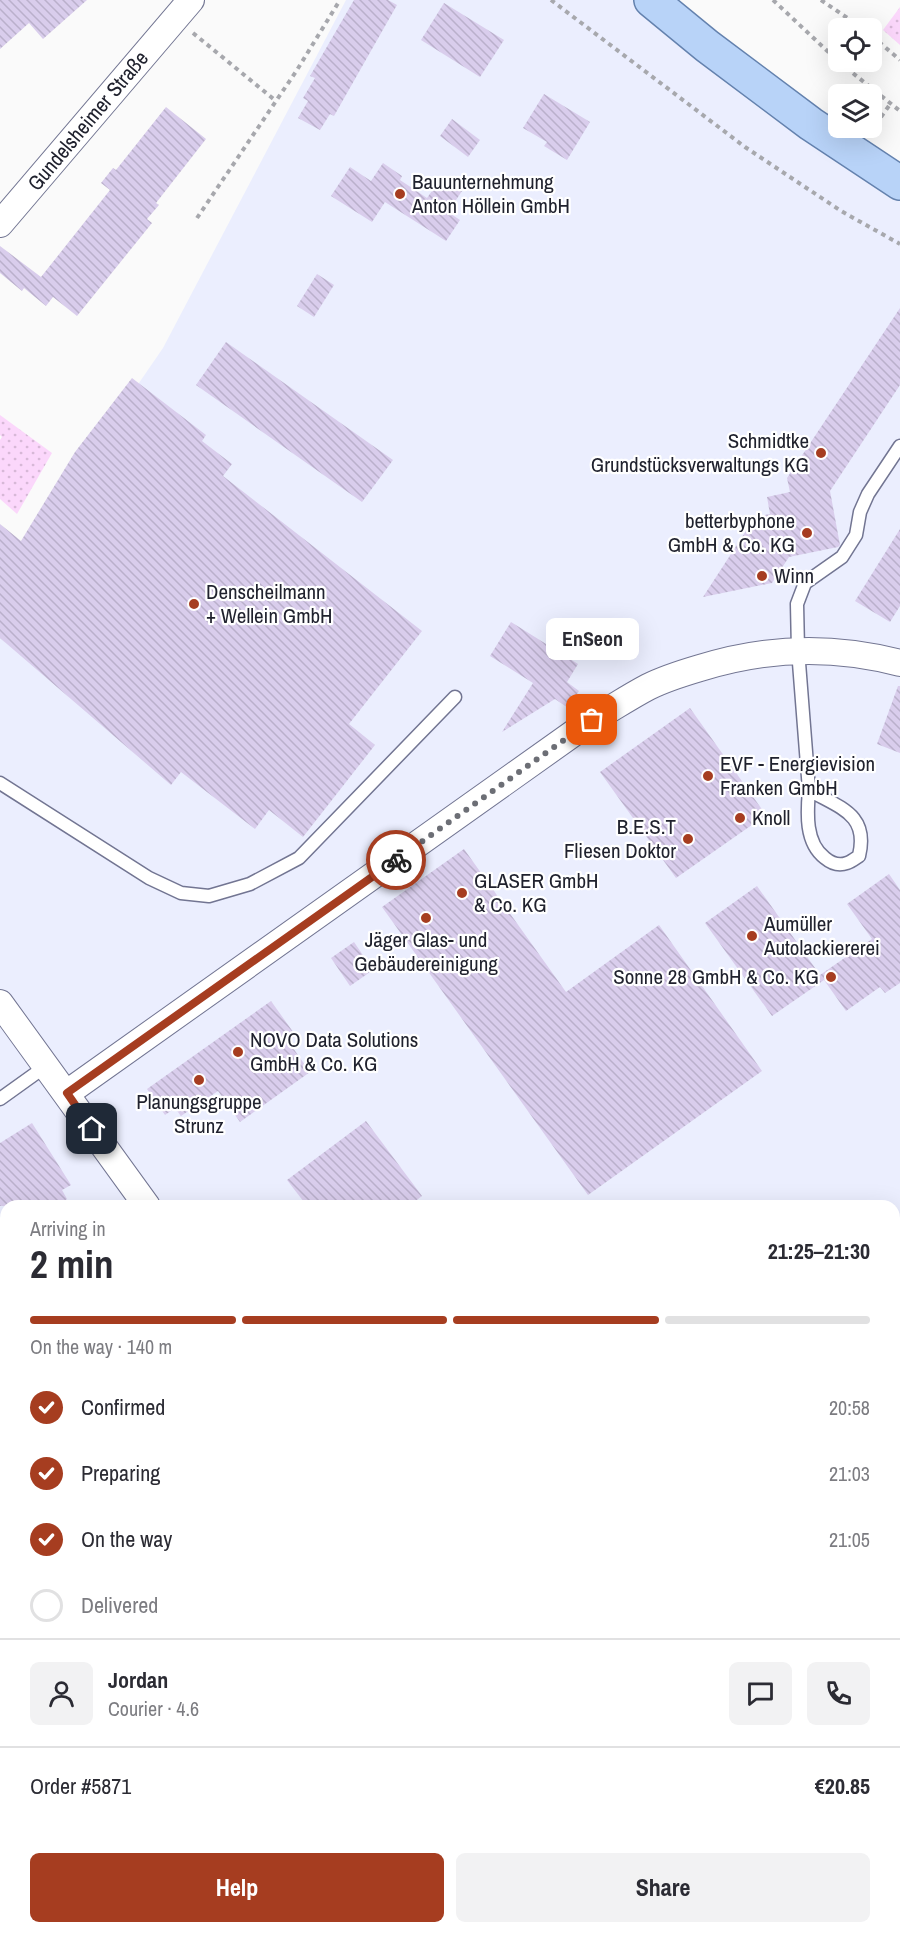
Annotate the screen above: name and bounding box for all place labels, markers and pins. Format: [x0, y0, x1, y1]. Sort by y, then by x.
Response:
place label: Bauunternehmung Anton Höllein GmbH [411, 167, 570, 220]
marker: Bauunternehmung Anton Höllein GmbH [393, 187, 407, 201]
place label: Schmidtke Grundstücksverwaltungs KG [591, 426, 809, 479]
marker: Schmidtke Grundstücksverwaltungs KG [814, 446, 828, 460]
place label: betterbyphone GmbH & Co. KG [668, 506, 795, 559]
marker: betterbyphone GmbH & Co. KG [800, 526, 814, 540]
place label: Winn [774, 561, 814, 590]
marker: Winn [755, 569, 769, 583]
place label: Denscheilmann + Wellein GmbH [206, 577, 333, 630]
marker: Denscheilmann + Wellein GmbH [187, 597, 201, 611]
callout: EnSeon [546, 618, 638, 660]
pin [566, 694, 617, 745]
place label: EVF - Energievision Franken GmbH [720, 749, 875, 802]
marker: EVF - Energievision Franken GmbH [701, 769, 715, 783]
place label: Knoll [752, 803, 790, 832]
marker: Knoll [733, 811, 747, 825]
place label: B.E.S.T Fliesen Doktor [564, 812, 676, 865]
marker: B.E.S.T Fliesen Doktor [681, 832, 695, 846]
place label: GLASER GmbH & Co. KG [474, 866, 598, 919]
marker: GLASER GmbH & Co. KG [455, 886, 469, 900]
place label: Aumüller Autolackiererei [763, 909, 880, 962]
marker: Jäger Glas- und Gebäudereinigung [419, 911, 433, 925]
place label: Jäger Glas- und Gebäudereinigung [354, 925, 498, 978]
marker: Aumüller Autolackiererei [745, 929, 759, 943]
place label: Sonne 28 GmbH & Co. KG [613, 962, 819, 991]
marker: Sonne 28 GmbH & Co. KG [824, 970, 838, 984]
place label: NOVO Data Solutions GmbH & Co. KG [250, 1025, 418, 1078]
marker: NOVO Data Solutions GmbH & Co. KG [231, 1045, 245, 1059]
marker: Planungsgruppe Strunz [192, 1073, 206, 1087]
place label: Planungsgruppe Strunz [136, 1087, 262, 1140]
pin [66, 1103, 117, 1154]

